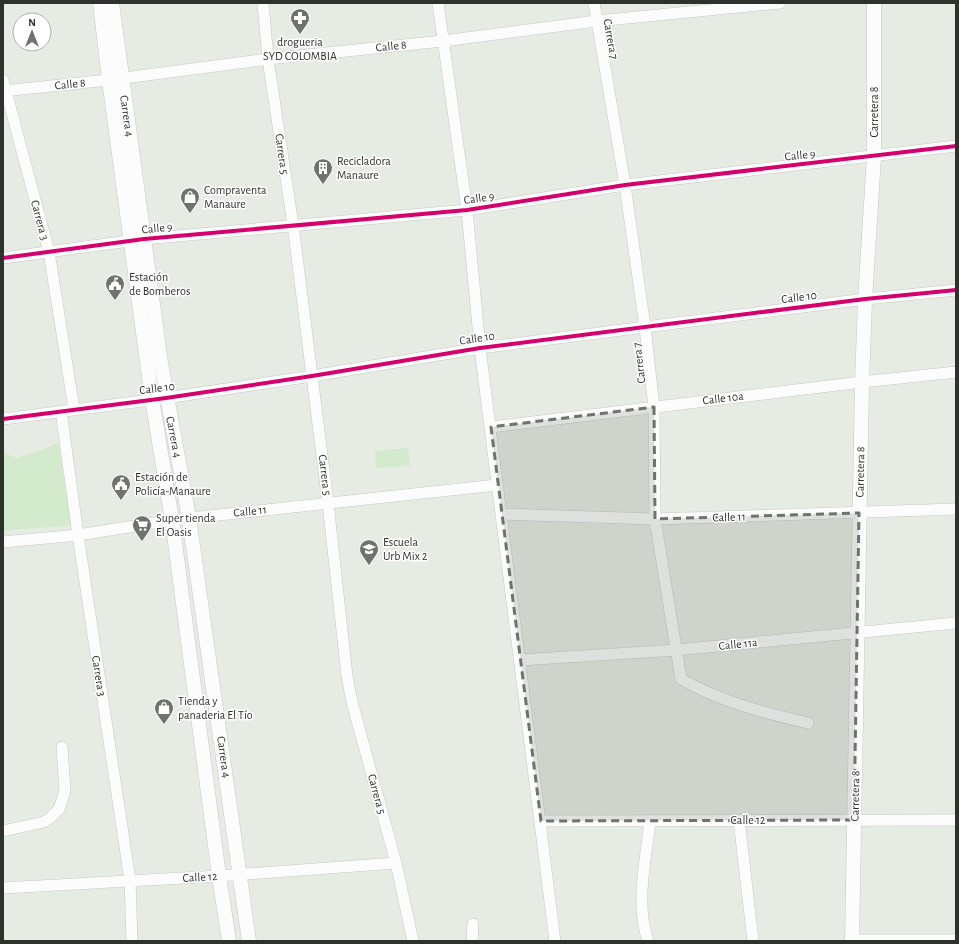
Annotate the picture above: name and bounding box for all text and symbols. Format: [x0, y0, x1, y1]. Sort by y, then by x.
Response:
pharmacy icon: drogueria SYD COLOMBIA [289, 7, 311, 35]
north arrow [12, 12, 52, 52]
text: N [28, 17, 36, 28]
street label: Carrera 7 [602, 18, 620, 60]
place label: drogueria SYD COLOMBIA [263, 36, 337, 62]
street label: Calle 8 [375, 38, 407, 54]
street label: Calle 8 [54, 76, 86, 92]
street label: Carretera 8 [868, 86, 880, 138]
street label: Carrera 4 [118, 94, 136, 138]
street label: Carrera 5 [273, 133, 291, 175]
street label: Calle 9 [784, 147, 816, 163]
place label: Recicladora Manaure [337, 155, 391, 181]
building icon: Recicladora Manaure [312, 157, 334, 185]
place label: Compraventa Manaure [204, 184, 267, 210]
shop icon: Compraventa Manaure [179, 186, 201, 214]
street label: Calle 9 [463, 190, 495, 206]
street label: Carrera 3 [29, 199, 51, 241]
street label: Calle 9 [141, 220, 173, 236]
place label: Estación de Bomberos [129, 271, 190, 297]
public building icon: Estación de Bomberos [104, 273, 126, 301]
street label: Calle 10 [781, 289, 817, 305]
street label: Calle 10 [458, 329, 496, 347]
street label: Carrera 7 [631, 342, 647, 384]
street label: Calle 10 [139, 380, 175, 396]
street label: Calle 10a [702, 389, 745, 406]
street label: Carrera 4 [164, 415, 184, 459]
street label: Carretera 8 [854, 446, 866, 498]
street label: Carrera 5 [317, 454, 333, 496]
place label: Estación de Policía-Manaure [135, 471, 211, 497]
public building icon: Estación de Policía-Manaure [110, 473, 132, 501]
street label: Calle 11 [233, 503, 267, 519]
street label: Calle 11 [712, 510, 746, 524]
place label: Super tienda El Oasis [156, 512, 216, 538]
supermarket icon: Super tienda El Oasis [131, 514, 153, 542]
place label: Escuela Urb Mix 2 [383, 536, 428, 562]
school or university icon: Escuela Urb Mix 2 [358, 538, 380, 566]
street label: Calle 11a [718, 636, 758, 652]
street label: Carrera 3 [90, 655, 108, 697]
place label: Tienda y panaderia El Tío [178, 695, 253, 721]
shop icon: Tienda y panaderia El Tío [153, 697, 175, 725]
street label: Carrera 4 [215, 735, 233, 779]
street label: Carretera 8 [849, 770, 861, 822]
street label: Carrera 5 [366, 773, 388, 815]
street label: Calle 12 [731, 814, 766, 826]
street label: Calle 12 [182, 870, 218, 884]

